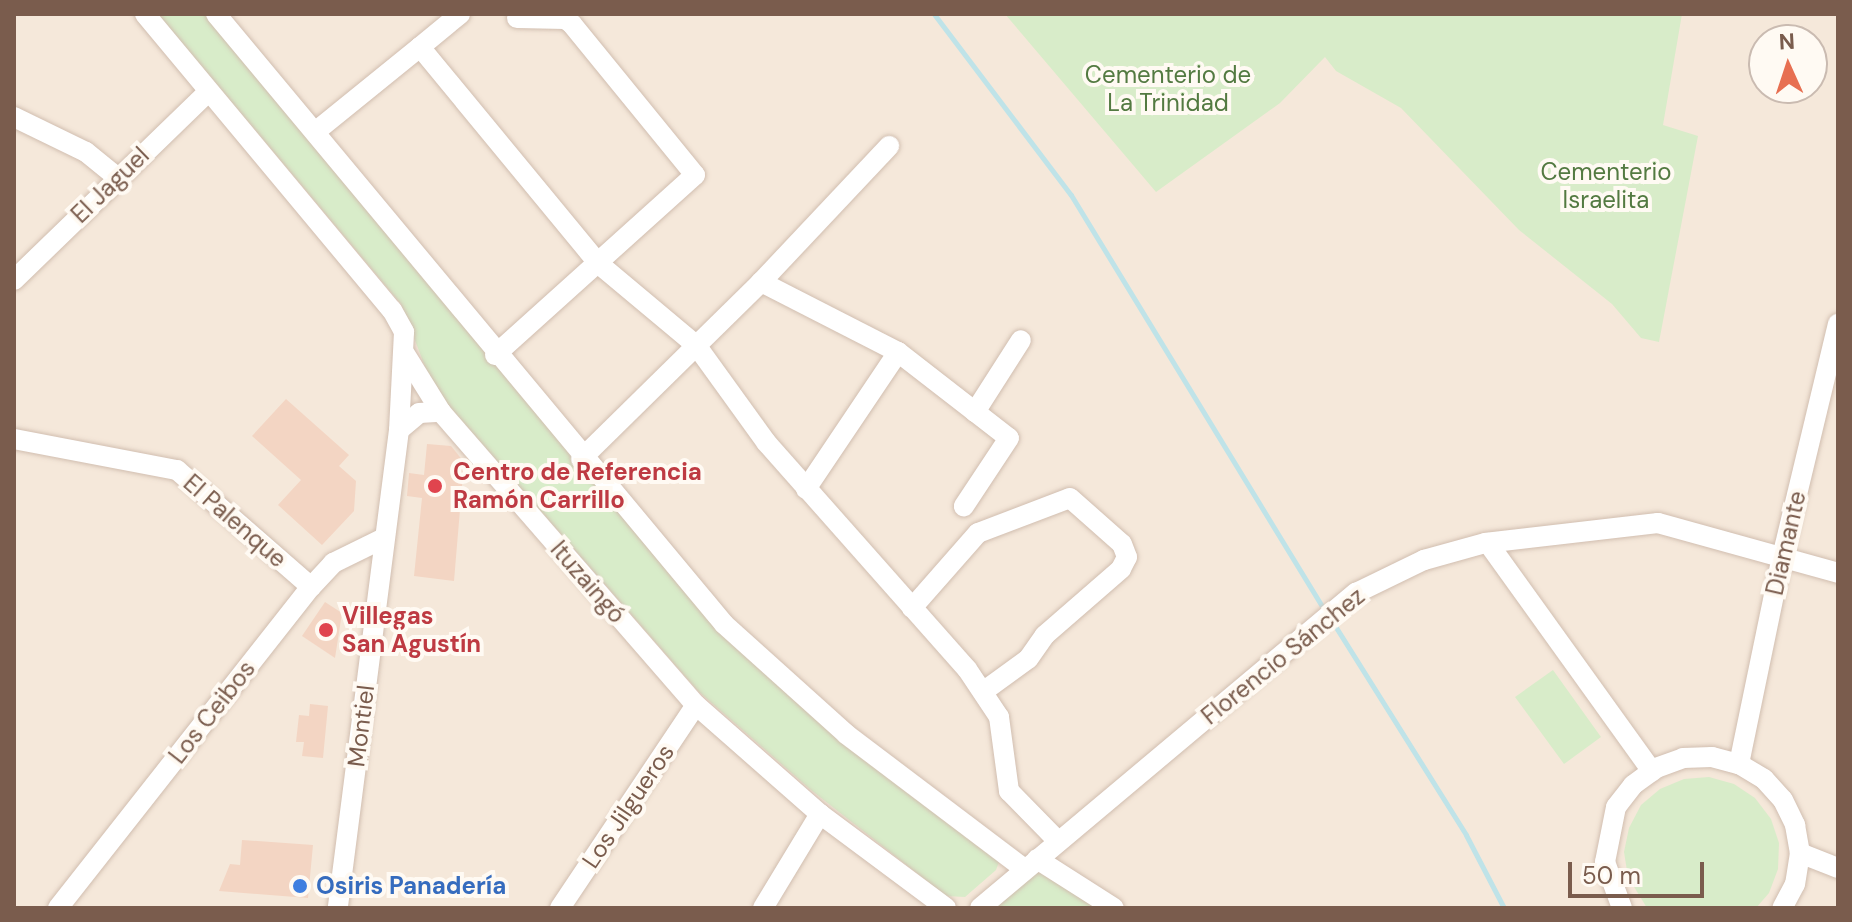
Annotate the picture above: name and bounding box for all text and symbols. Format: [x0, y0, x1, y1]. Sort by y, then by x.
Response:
north arrow [1748, 24, 1828, 104]
text: N [1778, 27, 1796, 56]
park label: Cementerio de La Trinidad [1085, 61, 1251, 117]
street label: El Jaguel [65, 141, 155, 229]
park label: Cementerio Israelita [1540, 158, 1672, 214]
place label: Centro de Referencia Ramón Carrillo [453, 458, 702, 514]
street label: El Palenque [178, 469, 292, 573]
marker: Centro de Referencia Ramón Carrillo [424, 475, 446, 497]
street label: Diamante [1760, 488, 1812, 598]
street label: Ituzaingó [544, 535, 632, 629]
street label: Florencio Sánchez [1196, 581, 1370, 731]
place label: Villegas San Agustín [342, 602, 481, 658]
marker: Villegas San Agustín [317, 621, 335, 639]
street label: Los Ceibos [163, 655, 261, 769]
street label: Montiel [342, 683, 380, 769]
street label: Los Jilgueros [576, 738, 680, 874]
scale bar [1572, 846, 1708, 896]
text: 50 m [1582, 860, 1641, 891]
place label: Osiris Panadería [316, 872, 506, 900]
marker: Osiris Panadería [291, 877, 309, 895]

